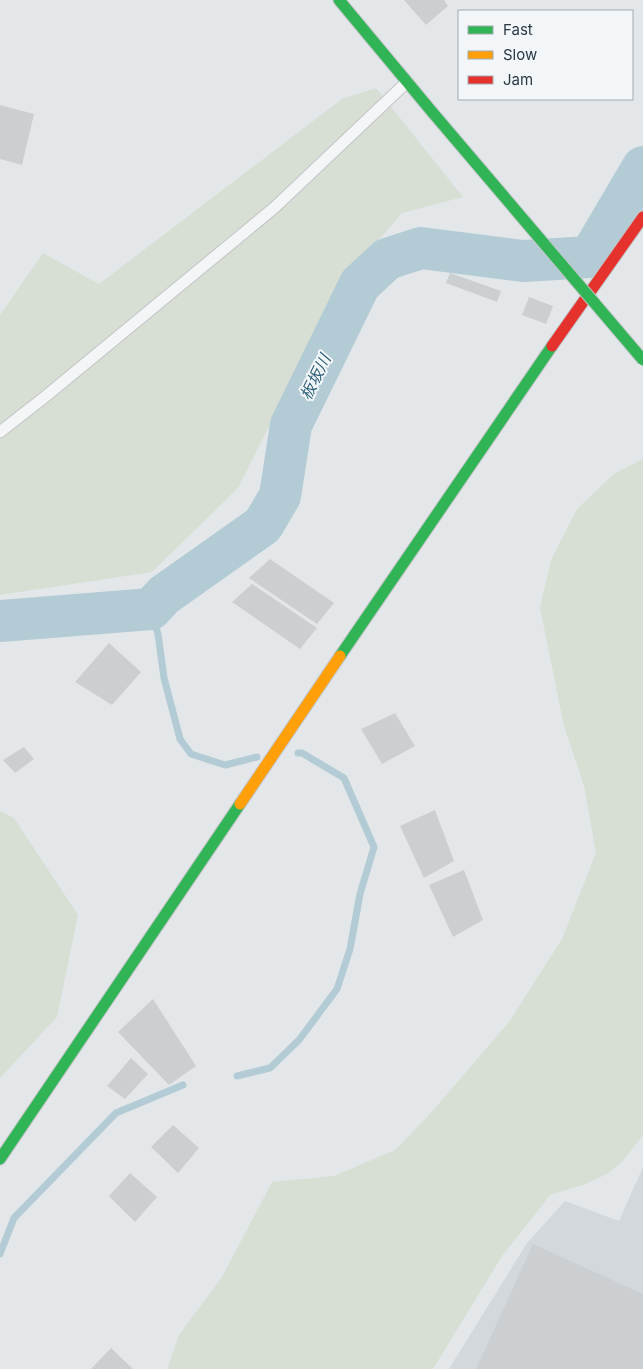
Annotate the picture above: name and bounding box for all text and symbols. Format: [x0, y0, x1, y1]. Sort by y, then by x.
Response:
legend [458, 10, 633, 100]
text: Fast [503, 20, 533, 39]
text: Slow [503, 45, 537, 64]
text: Jam [503, 70, 533, 89]
water label: 板坂川 [295, 349, 335, 403]

